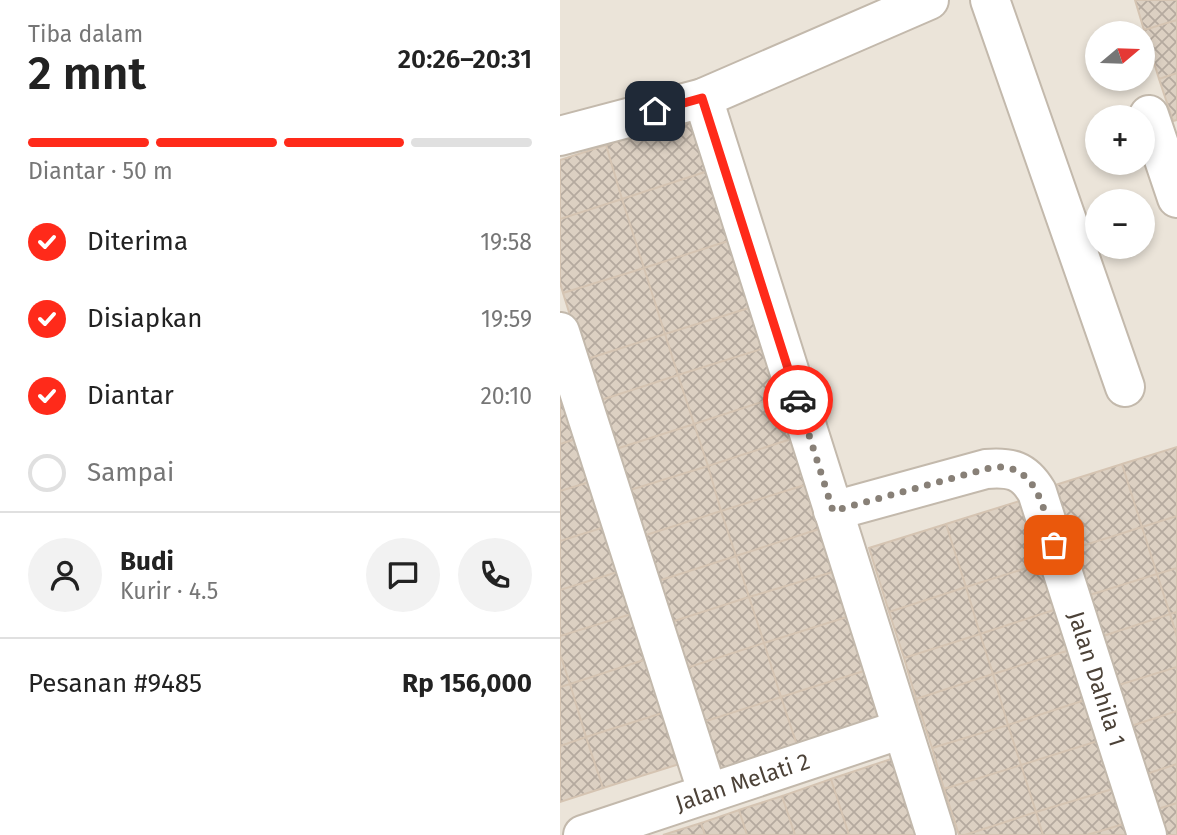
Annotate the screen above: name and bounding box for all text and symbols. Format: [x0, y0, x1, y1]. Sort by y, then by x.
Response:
text: Tiba dalam [28, 20, 143, 48]
north arrow [1085, 21, 1155, 91]
map controls [1085, 21, 1155, 259]
text: 20:26–20:31 [398, 44, 532, 75]
text: 2 mnt [28, 46, 146, 101]
pin [625, 81, 685, 141]
icon: home [636, 92, 674, 130]
button: + [1085, 105, 1155, 175]
text: Diantar · 50 m [28, 157, 173, 185]
button: − [1085, 189, 1155, 259]
icon: check [28, 223, 66, 261]
text: Diterima [87, 226, 188, 257]
text: 19:58 [480, 228, 532, 256]
icon: check [28, 300, 66, 338]
text: Disiapkan [87, 303, 202, 334]
text: 19:59 [481, 305, 532, 333]
courier [763, 365, 833, 435]
icon: check [28, 377, 66, 415]
text: Diantar [87, 380, 174, 411]
icon: car [779, 381, 817, 419]
text: 20:10 [480, 382, 532, 410]
text: Sampai [87, 457, 174, 488]
pin [1024, 515, 1084, 575]
icon: bag [1035, 526, 1073, 564]
button: person [28, 538, 102, 612]
button: chat [366, 538, 440, 612]
button: phone [458, 538, 532, 612]
text: Budi [120, 546, 174, 577]
text: Kurir · 4.5 [120, 577, 218, 605]
street label: Jalan Dahila 1 [1062, 608, 1132, 750]
text: Pesanan #9485 [28, 668, 202, 699]
text: Rp 156,000 [402, 668, 532, 699]
street label: Jalan Melati 2 [672, 747, 813, 817]

